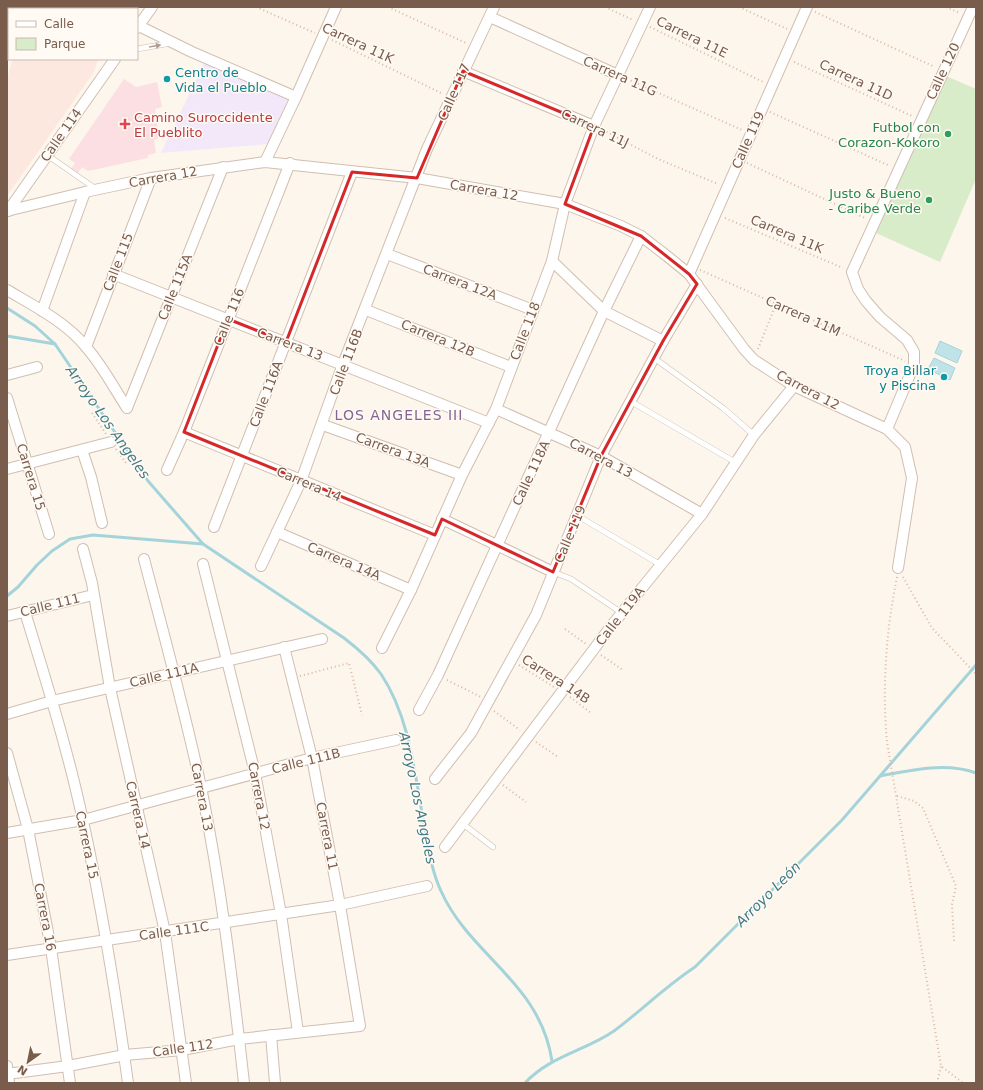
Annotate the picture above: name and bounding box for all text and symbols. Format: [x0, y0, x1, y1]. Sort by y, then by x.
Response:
legend [8, 8, 138, 60]
street label: Carrera 11E [654, 13, 730, 61]
text: Calle [44, 17, 74, 31]
street label: Carrera 11K [320, 20, 397, 66]
text: Parque [44, 37, 85, 51]
street label: Calle 120 [923, 40, 963, 102]
one-way arrow [149, 43, 161, 49]
street label: Carrera 11G [581, 53, 659, 99]
street label: Carrera 11D [817, 56, 895, 104]
street label: Calle 117 [435, 61, 473, 123]
place label: Centro de Vida el Pueblo [175, 65, 267, 95]
marker: Centro de Vida el Pueblo [162, 74, 172, 84]
street label: Calle 114 [37, 106, 85, 164]
street label: Carrera 11J [559, 106, 631, 150]
street label: Calle 119 [729, 109, 767, 171]
place label: Camino Suroccidente El Pueblito [134, 110, 273, 140]
marker: Camino Suroccidente El Pueblito [119, 118, 131, 130]
place label: Futbol con Corazon-Kokoro [838, 120, 940, 150]
marker: Futbol con Corazon-Kokoro [943, 129, 953, 139]
street label: Carrera 12 [128, 164, 198, 190]
street label: Carrera 12 [449, 177, 519, 203]
place label: Justo & Bueno - Caribe Verde [828, 186, 921, 216]
marker: Justo & Bueno - Caribe Verde [924, 195, 934, 205]
street label: Carrera 11K [748, 212, 826, 256]
street label: Calle 115 [100, 231, 136, 293]
street label: Calle 115A [155, 252, 195, 322]
street label: Carrera 12A [421, 261, 499, 303]
street label: Calle 116 [211, 286, 247, 348]
street label: Carrera 11M [763, 293, 843, 339]
street label: Calle 118 [507, 300, 543, 362]
street label: Carrera 12B [399, 316, 477, 360]
street label: Carrera 13 [255, 325, 325, 363]
street label: Calle 116B [326, 327, 366, 397]
street label: Calle 116A [246, 358, 286, 429]
water label: Arroyo Los Angeles [62, 361, 153, 482]
place label: Troya Billar y Piscina [863, 363, 937, 393]
street label: Carrera 12 [774, 367, 842, 413]
marker: Troya Billar y Piscina [939, 372, 949, 382]
district label: LOS ANGELES III [335, 407, 463, 423]
street label: Carrera 13A [354, 430, 432, 470]
street label: Carrera 13 [567, 435, 635, 481]
street label: Calle 118A [509, 438, 553, 508]
street label: Carrera 15 [14, 442, 48, 512]
street label: Carrera 14 [274, 464, 344, 504]
street label: Calle 119 [551, 503, 589, 565]
street label: Carrera 14A [305, 539, 383, 583]
street label: Calle 119A [593, 584, 648, 648]
street label: Calle 111 [18, 590, 82, 620]
street label: Carrera 14B [519, 651, 593, 707]
street label: Calle 111A [128, 660, 200, 690]
water label: Arroyo Los Angeles [396, 729, 440, 866]
street label: Calle 111B [270, 745, 342, 777]
street label: Carrera 12 [245, 761, 273, 831]
street label: Carrera 13 [188, 762, 216, 832]
street label: Carrera 14 [123, 780, 153, 850]
street label: Carrera 11 [313, 801, 341, 871]
street label: Carrera 15 [72, 810, 102, 880]
water label: Arroyo León [732, 858, 804, 930]
street label: Carrera 16 [31, 882, 59, 952]
street label: Calle 111C [138, 919, 210, 943]
street label: Calle 112 [152, 1036, 214, 1060]
north arrow [8, 1042, 48, 1082]
text: N [15, 1062, 30, 1078]

